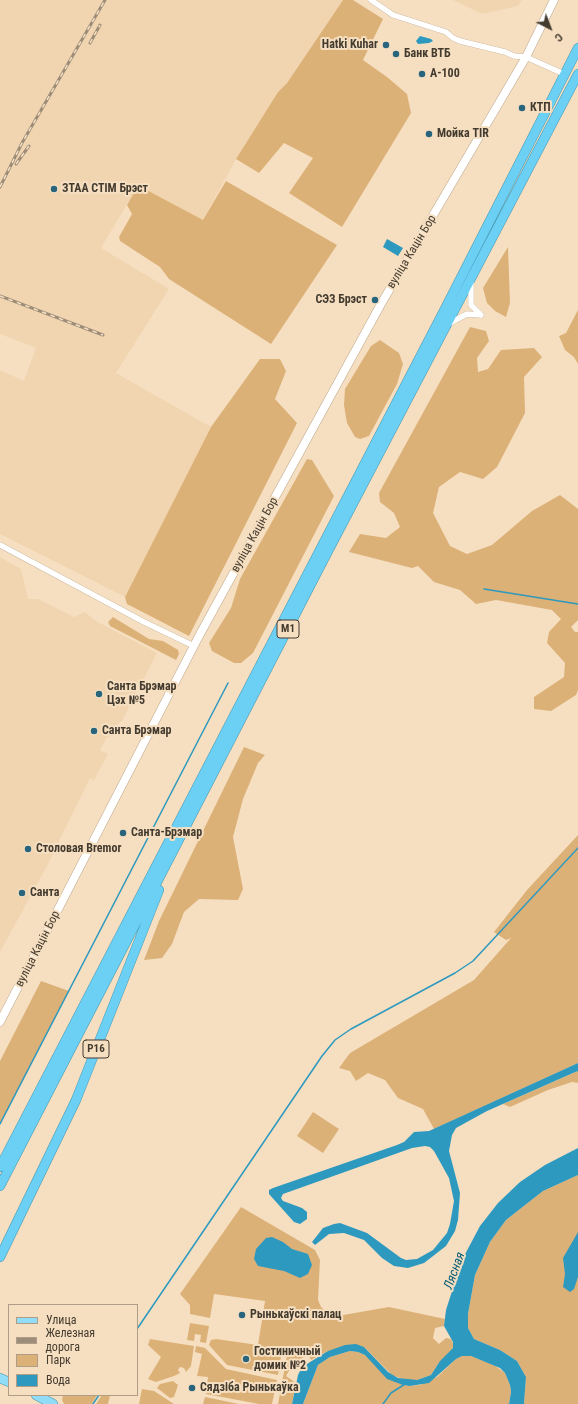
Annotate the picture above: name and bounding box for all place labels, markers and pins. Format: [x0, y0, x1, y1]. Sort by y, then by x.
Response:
place label: Hatki Kuhar [322, 38, 378, 52]
marker: Hatki Kuhar [381, 40, 391, 50]
place label: Банк ВТБ [404, 47, 451, 61]
marker: Банк ВТБ [391, 49, 401, 59]
place label: А-100 [430, 67, 460, 81]
marker: А-100 [417, 69, 427, 79]
place label: КТП [530, 101, 551, 115]
marker: КТП [517, 103, 527, 113]
place label: Мойка TIR [437, 127, 489, 141]
marker: Мойка TIR [424, 129, 434, 139]
place label: ЗТАА СТіМ Брэст [62, 182, 148, 196]
marker: ЗТАА СТіМ Брэст [49, 184, 59, 194]
place label: СЭЗ Брэст [315, 293, 367, 307]
marker: СЭЗ Брэст [370, 295, 380, 305]
place label: Санта Брэмар Цэх №5 [107, 680, 177, 708]
marker: Санта Брэмар Цэх №5 [94, 689, 104, 699]
place label: Санта Брэмар [102, 724, 172, 738]
marker: Санта Брэмар [89, 726, 99, 736]
place label: Санта-Брэмар [131, 826, 202, 840]
marker: Санта-Брэмар [118, 828, 128, 838]
place label: Столовая Bremor [36, 842, 121, 856]
marker: Столовая Bremor [23, 844, 33, 854]
place label: Санта [30, 886, 59, 900]
marker: Санта [17, 888, 27, 898]
place label: Рынькаўскi палац [250, 1308, 342, 1322]
marker: Рынькаўскi палац [237, 1310, 247, 1320]
place label: Гостиничный домик №2 [254, 1345, 321, 1373]
marker: Гостиничный домик №2 [241, 1354, 251, 1364]
place label: Сядзіба Рынькаўка [200, 1381, 299, 1395]
marker: Сядзіба Рынькаўка [187, 1383, 197, 1393]

